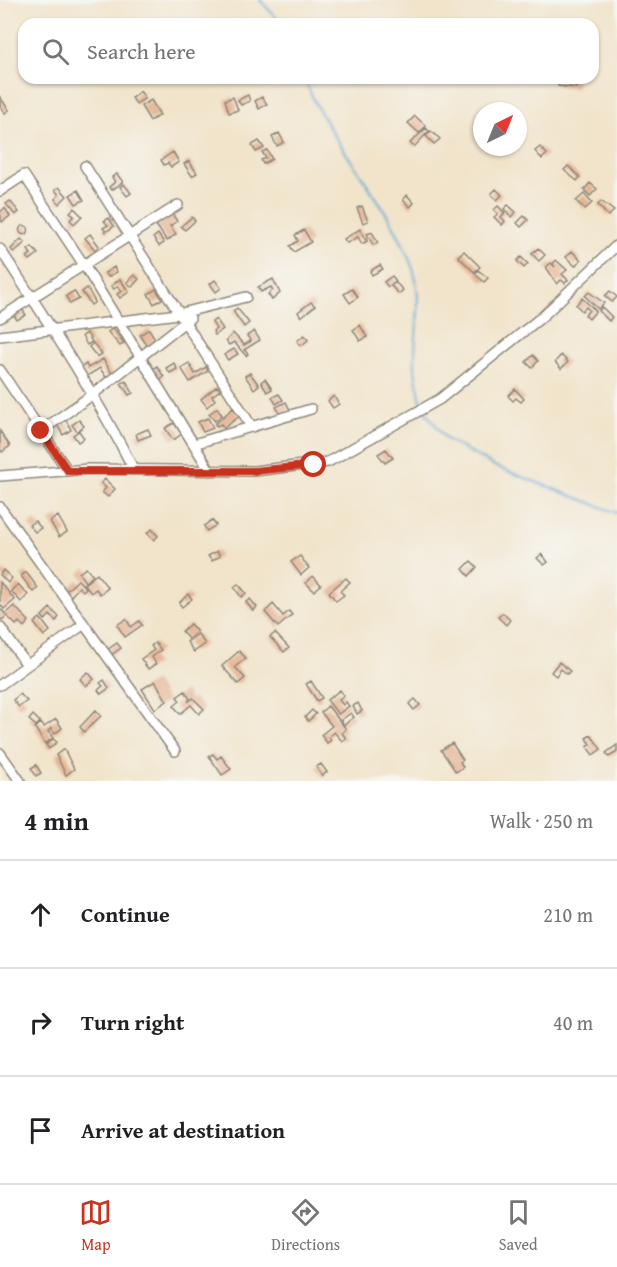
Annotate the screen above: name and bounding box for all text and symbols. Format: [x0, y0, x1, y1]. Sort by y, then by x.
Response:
search box [18, 18, 599, 84]
icon: search [39, 35, 72, 68]
text: Search here [87, 35, 196, 67]
north arrow [473, 102, 527, 156]
route end [27, 417, 53, 443]
route start [300, 451, 326, 477]
text: 4 min [24, 801, 89, 840]
text: Walk · 250 m [490, 806, 593, 835]
icon: ahead [24, 898, 57, 931]
text: Continue [81, 898, 170, 930]
text: 210 m [543, 900, 593, 929]
icon: right [24, 1006, 57, 1039]
text: Turn right [81, 1006, 184, 1038]
text: 40 m [553, 1008, 593, 1037]
icon: arrive [24, 1114, 57, 1147]
text: Arrive at destination [81, 1114, 285, 1146]
tab: Map [79, 1196, 112, 1256]
tab: Directions [271, 1196, 340, 1256]
tab: Saved [499, 1196, 538, 1256]

